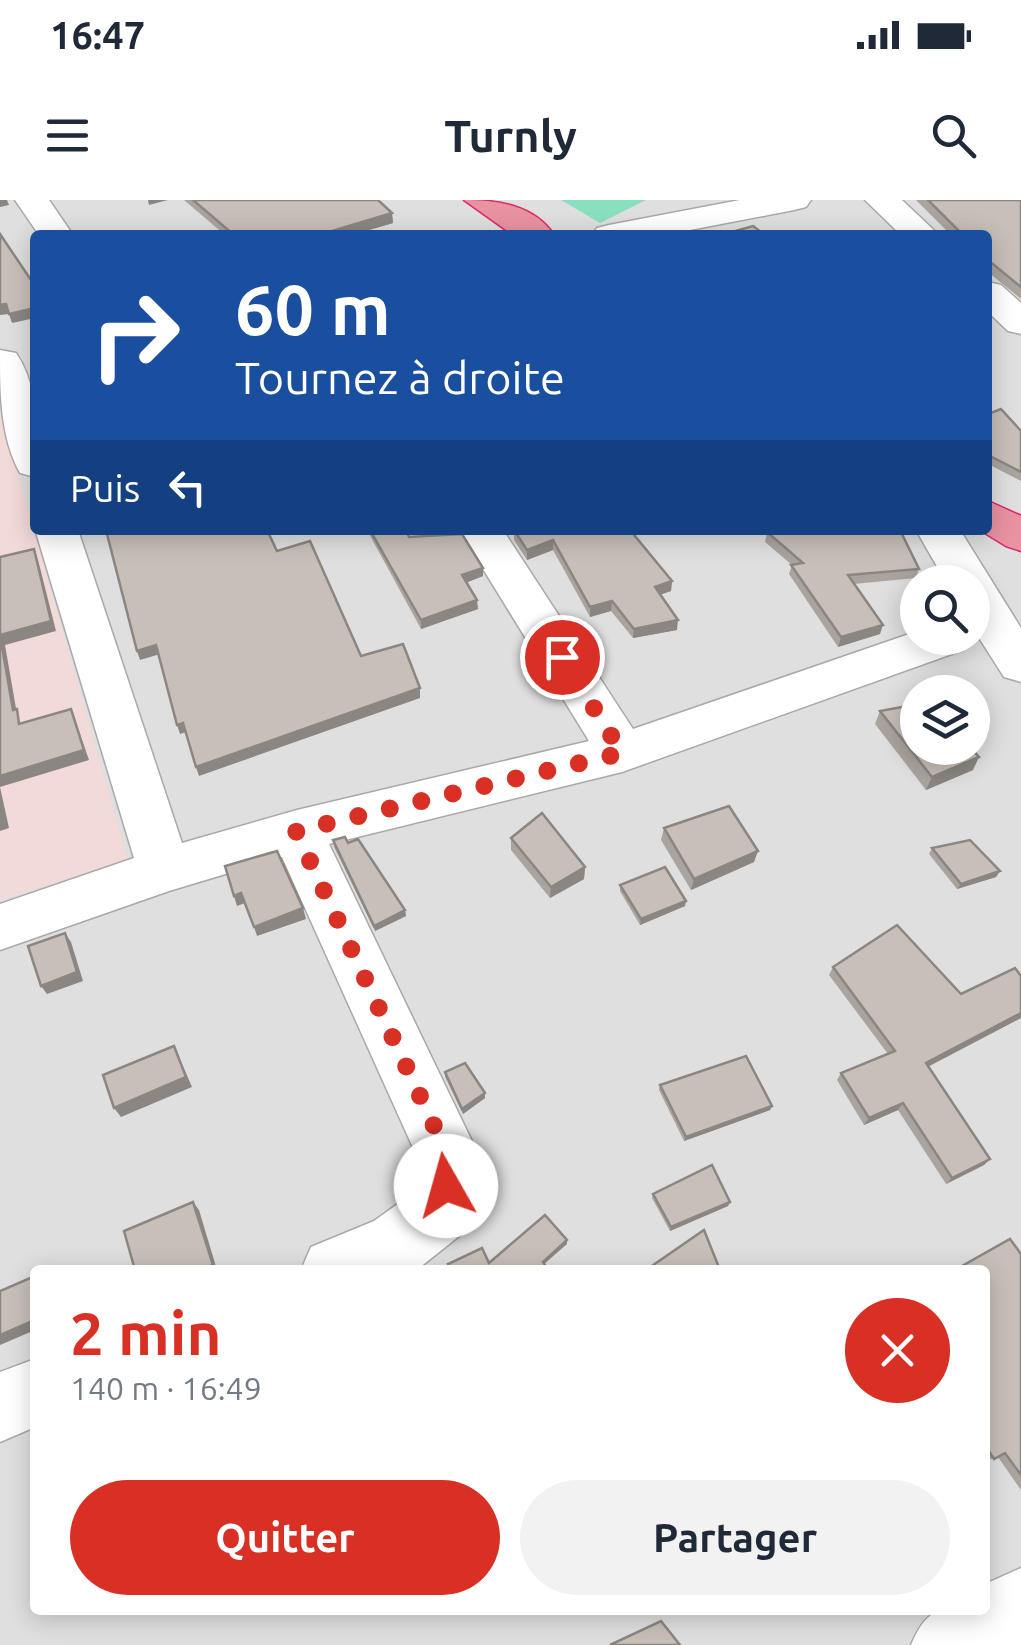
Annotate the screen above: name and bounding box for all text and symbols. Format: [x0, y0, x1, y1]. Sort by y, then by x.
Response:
text: 16:47 [50, 14, 145, 56]
icon: menu [40, 108, 95, 163]
icon: search [926, 108, 981, 163]
text: Turnly [444, 110, 577, 161]
icon: right [70, 270, 200, 400]
text: 60 m [235, 270, 391, 348]
text: Tournez à droite [235, 352, 565, 403]
icon: left [160, 460, 215, 515]
text: Puis [70, 467, 140, 509]
map controls [900, 565, 990, 765]
button: search [900, 565, 990, 655]
pin [520, 615, 605, 700]
icon: arrive [535, 630, 590, 685]
button: layers [900, 675, 990, 765]
position arrow [394, 1134, 498, 1238]
button: close [845, 1298, 950, 1403]
text: 2 min [70, 1299, 222, 1366]
text: 140 m · 16:49 [70, 1370, 262, 1406]
button: Quitter [70, 1480, 500, 1595]
button: Partager [520, 1480, 950, 1595]

